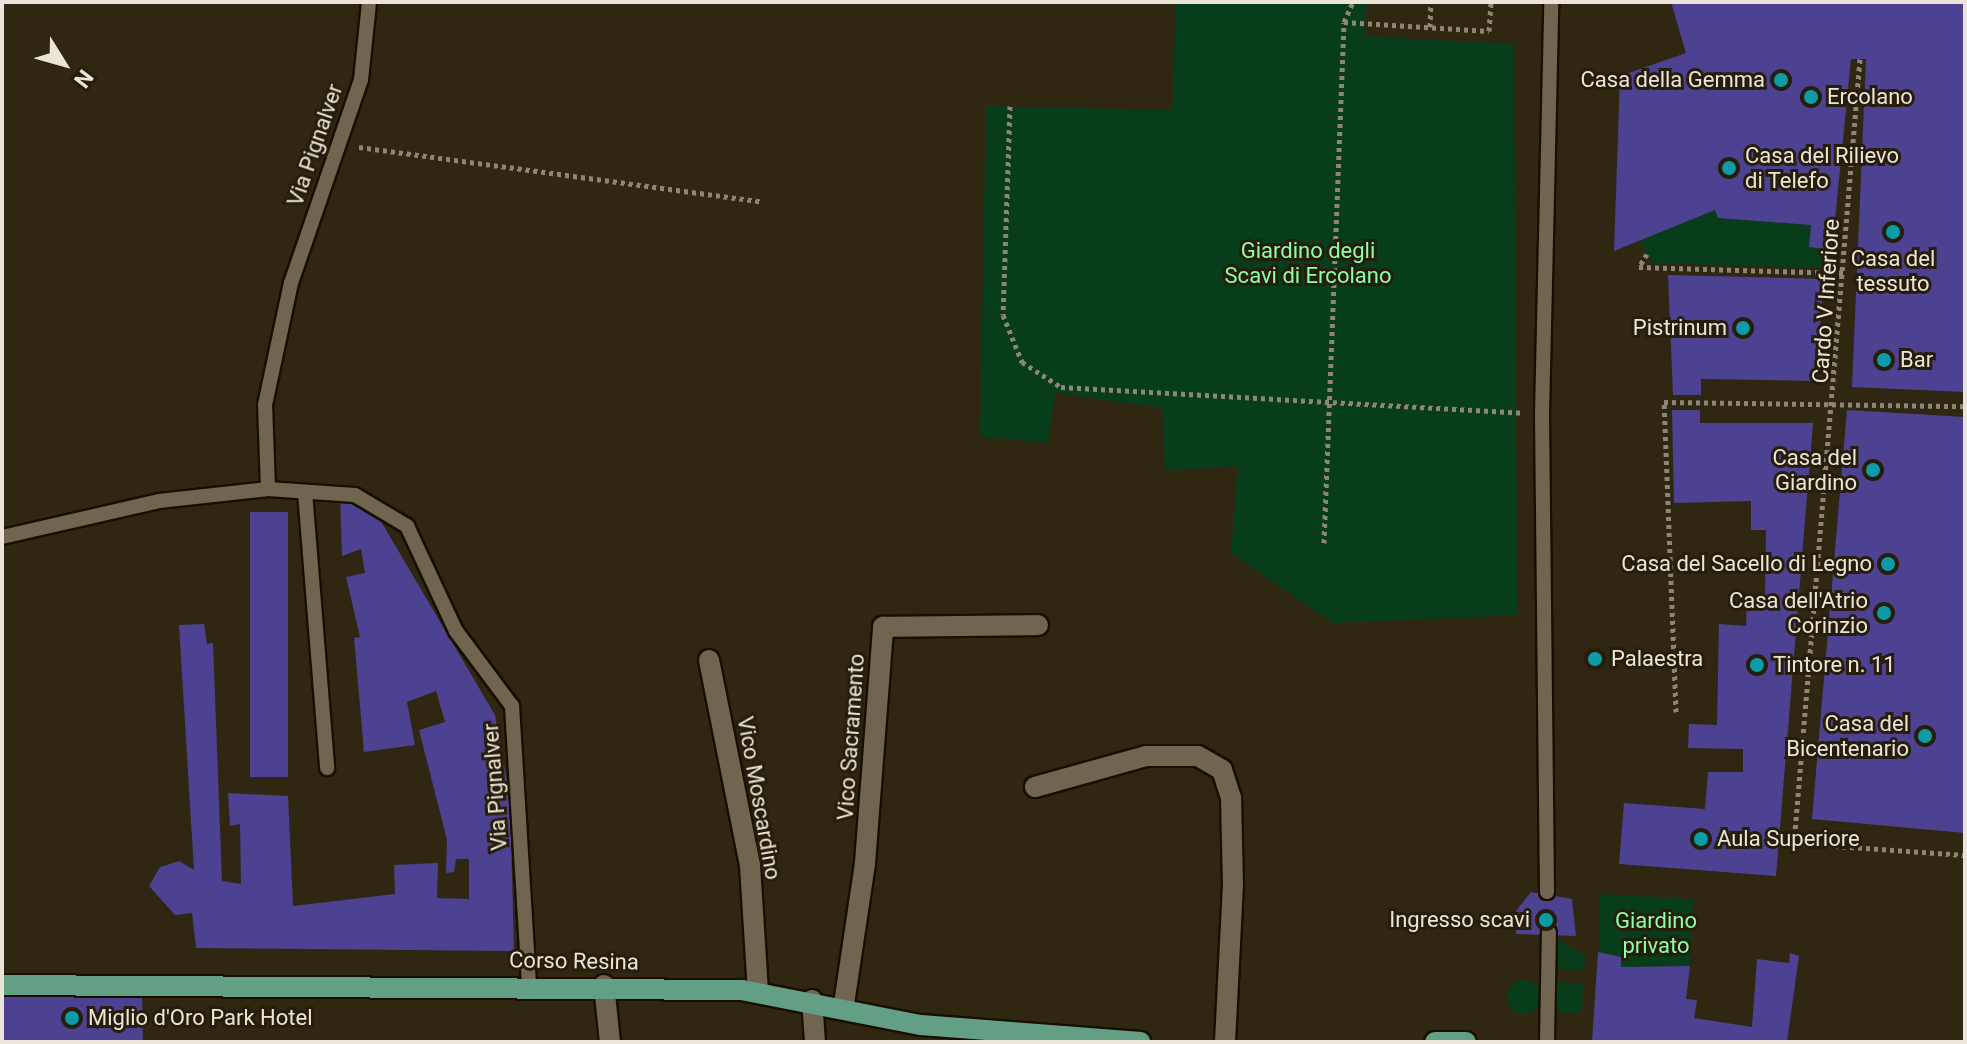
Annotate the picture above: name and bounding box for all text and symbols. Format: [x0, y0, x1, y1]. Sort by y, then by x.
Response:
north arrow [24, 24, 104, 104]
text: N [69, 65, 98, 92]
place label: Casa della Gemma [1581, 67, 1765, 93]
marker: Casa della Gemma [1772, 71, 1790, 89]
street label: Via Pignalver [282, 80, 348, 210]
place label: Ercolano [1827, 84, 1913, 110]
marker: Ercolano [1802, 88, 1820, 106]
place label: Casa del Rilievo di Telefo [1745, 142, 1899, 194]
marker: Casa del Rilievo di Telefo [1720, 159, 1738, 177]
street label: Cardo V Inferiore [1807, 218, 1845, 384]
marker: Casa del tessuto [1884, 223, 1902, 241]
park label: Giardino degli Scavi di Ercolano [1225, 237, 1391, 288]
place label: Casa del tessuto [1851, 245, 1935, 296]
place label: Pistrinum [1633, 315, 1727, 341]
marker: Pistrinum [1734, 319, 1752, 337]
place label: Bar [1900, 347, 1933, 373]
marker: Bar [1875, 351, 1893, 369]
place label: Casa del Giardino [1773, 444, 1857, 496]
marker: Casa del Giardino [1864, 461, 1882, 479]
place label: Casa del Sacello di Legno [1621, 551, 1872, 577]
marker: Casa del Sacello di Legno [1879, 555, 1897, 573]
place label: Casa dell'Atrio Corinzio [1729, 587, 1868, 638]
marker: Casa dell'Atrio Corinzio [1875, 604, 1893, 622]
place label: Palaestra [1611, 646, 1703, 672]
marker: Palaestra [1586, 650, 1604, 668]
place label: Tintore n. 11 [1773, 652, 1896, 678]
street label: Vico Sacramento [832, 653, 870, 821]
marker: Tintore n. 11 [1748, 656, 1766, 674]
place label: Casa del Bicentenario [1786, 710, 1909, 762]
street label: Vico Moscardino [732, 714, 786, 882]
street label: Via Pignalver [477, 723, 513, 851]
marker: Casa del Bicentenario [1916, 727, 1934, 745]
place label: Aula Superiore [1717, 826, 1860, 852]
marker: Aula Superiore [1692, 830, 1710, 848]
place label: Ingresso scavi [1389, 907, 1530, 933]
park label: Giardino privato [1615, 907, 1697, 958]
marker: Ingresso scavi [1537, 911, 1555, 929]
street label: Corso Resina [509, 947, 639, 975]
place label: Miglio d'Oro Park Hotel [88, 1005, 312, 1031]
marker: Miglio d'Oro Park Hotel [63, 1009, 81, 1027]

